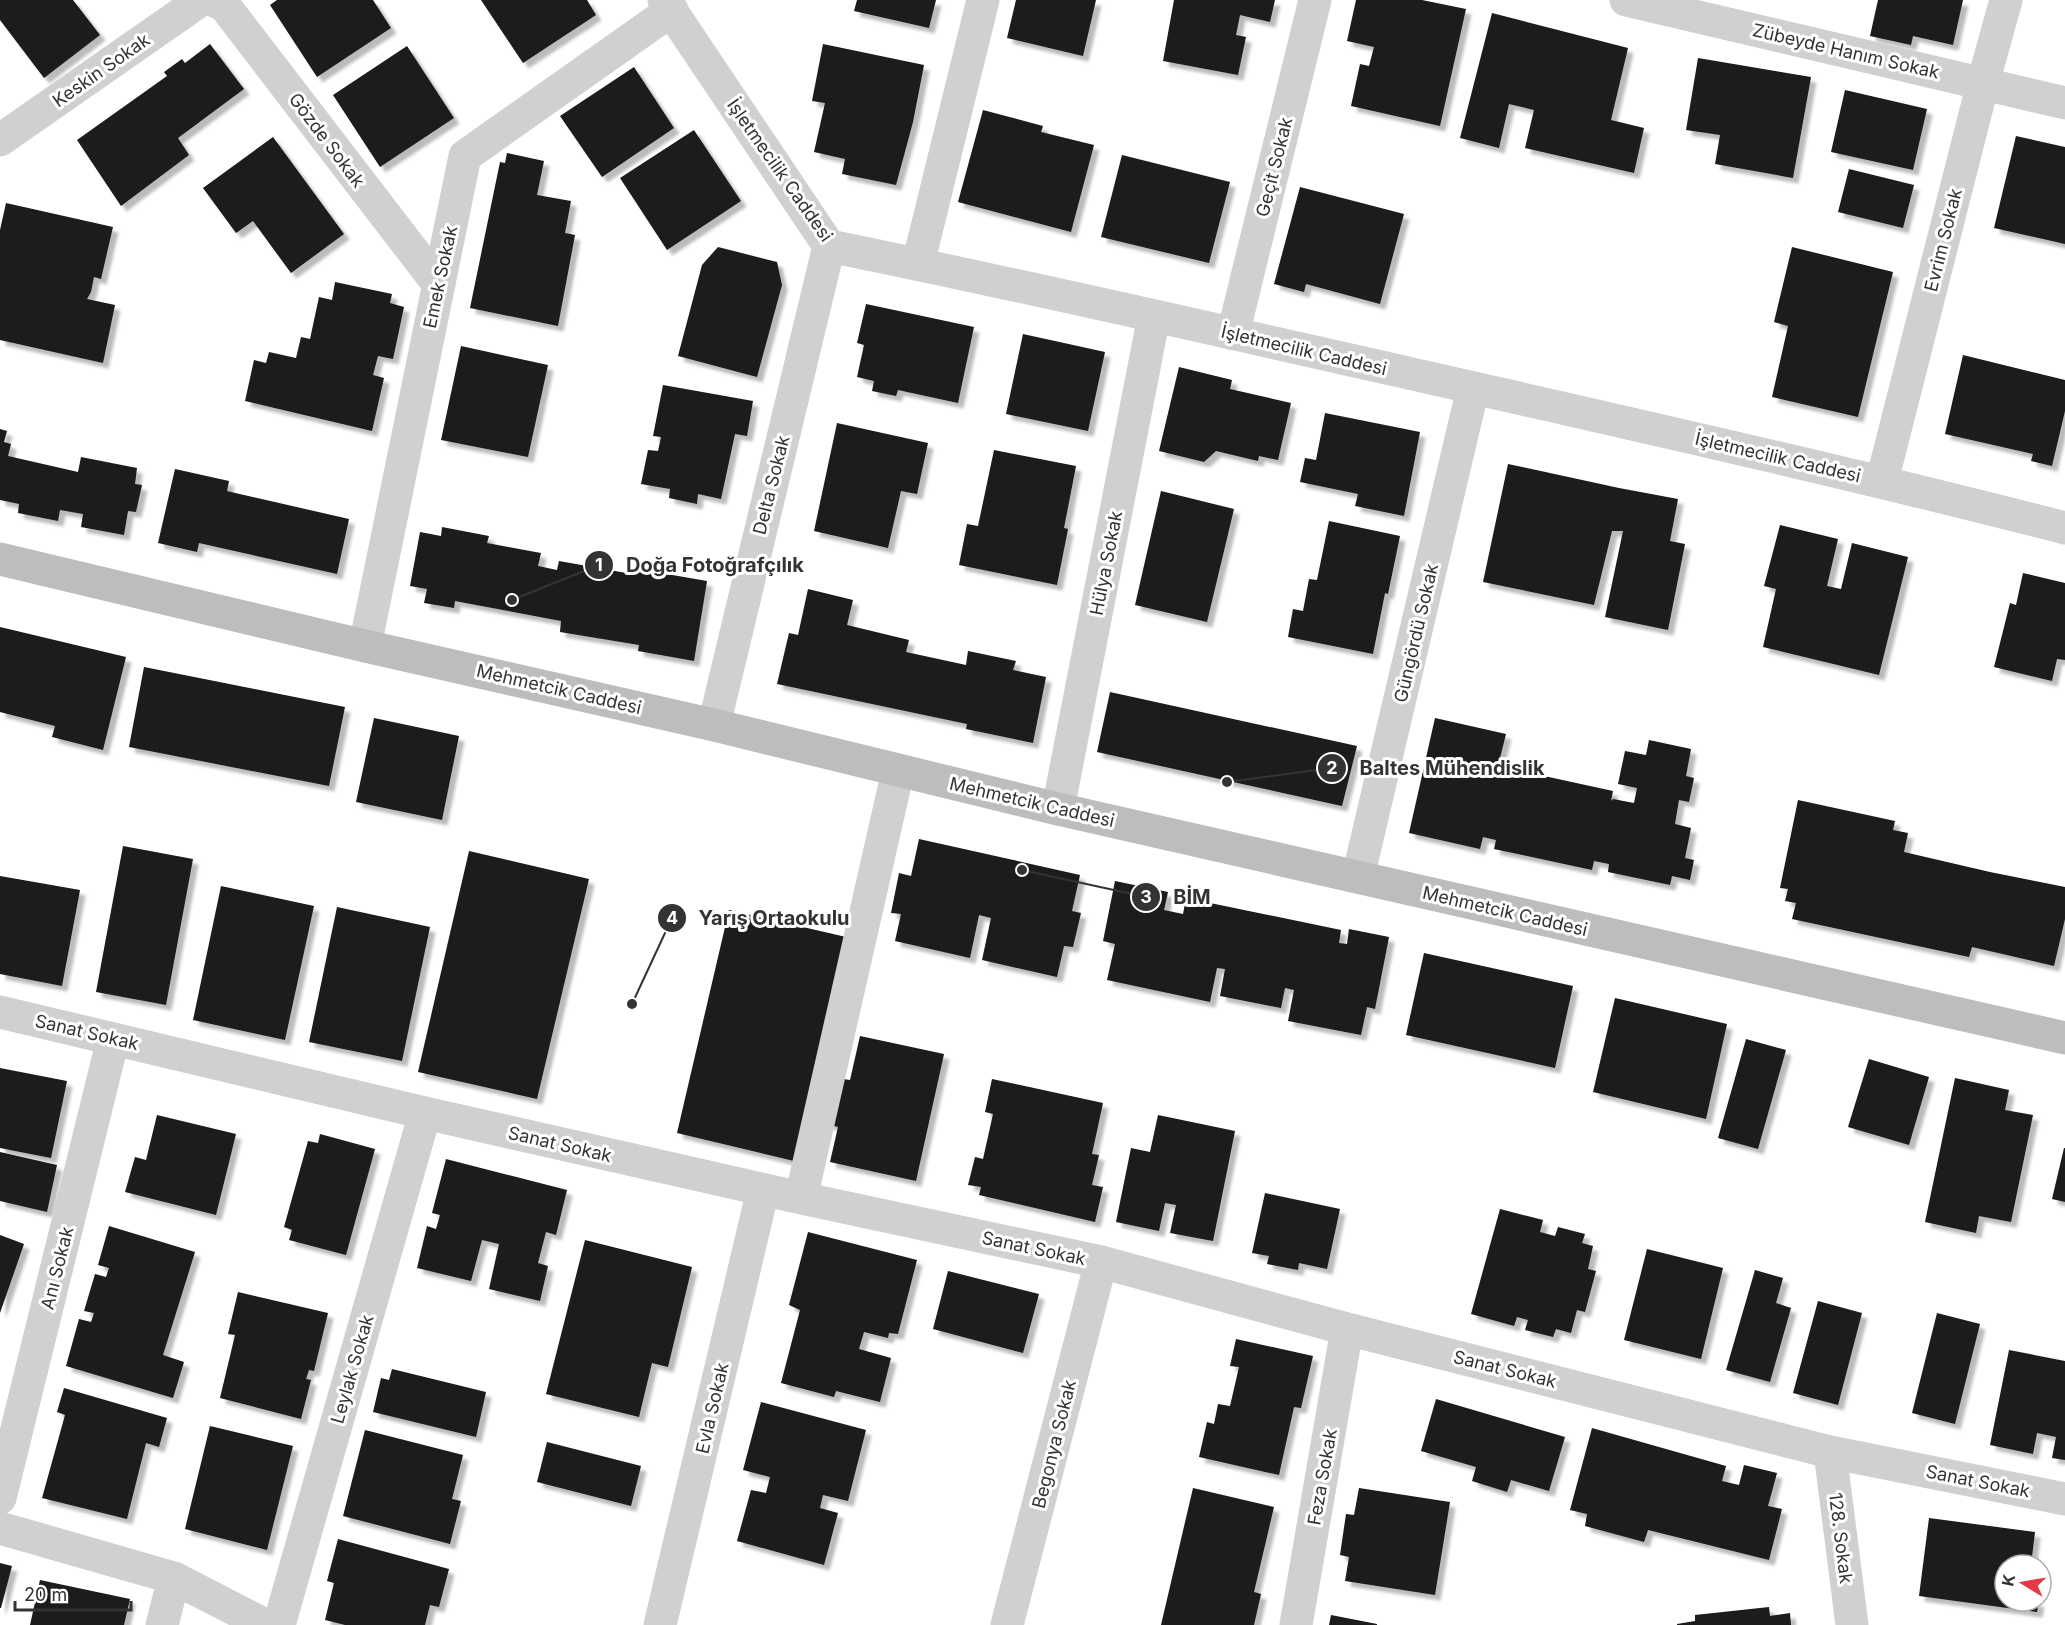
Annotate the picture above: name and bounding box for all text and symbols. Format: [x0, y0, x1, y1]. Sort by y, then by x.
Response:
street label: Zübeyde Hanım Sokak [1751, 19, 1942, 83]
street label: Keskin Sokak [48, 29, 154, 111]
street label: Gözde Sokak [285, 89, 369, 191]
street label: İşletmecilik Caddesi [723, 94, 838, 245]
street label: Geçit Sokak [1252, 115, 1297, 219]
street label: Evrim Sokak [1920, 186, 1966, 294]
street label: Emek Sokak [419, 224, 461, 330]
street label: İşletmecilik Caddesi [1219, 320, 1389, 379]
street label: İşletmecilik Caddesi [1693, 427, 1863, 486]
street label: Delta Sokak [749, 433, 793, 537]
street label: Hülya Sokak [1086, 509, 1126, 617]
callout: Doğa Fotoğrafçılık [584, 546, 816, 584]
text: Doğa Fotoğrafçılık [626, 553, 804, 577]
text: 1 [595, 554, 603, 575]
street label: Güngördü Sokak [1390, 561, 1442, 705]
street label: Mehmetcik Caddesi [474, 660, 644, 718]
callout: Baltes Mühendislik [1317, 749, 1557, 787]
text: Baltes Mühendislik [1359, 756, 1545, 780]
text: 2 [1326, 757, 1338, 778]
street label: Mehmetcik Caddesi [947, 773, 1117, 831]
callout: BİM [1131, 878, 1222, 916]
street label: Mehmetcik Caddesi [1420, 882, 1590, 940]
text: BİM [1173, 885, 1211, 909]
text: 3 [1140, 886, 1152, 907]
callout: Yarış Ortaokulu [657, 899, 862, 937]
text: Yarış Ortaokulu [698, 906, 850, 930]
text: 4 [666, 907, 678, 928]
street label: Sanat Sokak [33, 1010, 141, 1054]
street label: Sanat Sokak [506, 1122, 614, 1166]
street label: Anı Sokak [37, 1224, 77, 1312]
street label: Sanat Sokak [980, 1227, 1088, 1269]
street label: Leylak Sokak [326, 1312, 378, 1426]
street label: Sanat Sokak [1451, 1346, 1559, 1392]
street label: Evla Sokak [691, 1360, 733, 1456]
street label: Begonya Sokak [1028, 1377, 1080, 1511]
street label: Feza Sokak [1303, 1427, 1341, 1527]
street label: Sanat Sokak [1924, 1461, 2032, 1501]
street label: 128. Sokak [1825, 1491, 1857, 1585]
north arrow [1993, 1553, 2053, 1613]
text: K [1997, 1572, 2019, 1588]
scale bar [15, 1574, 130, 1612]
text: 20 m [24, 1584, 67, 1605]

